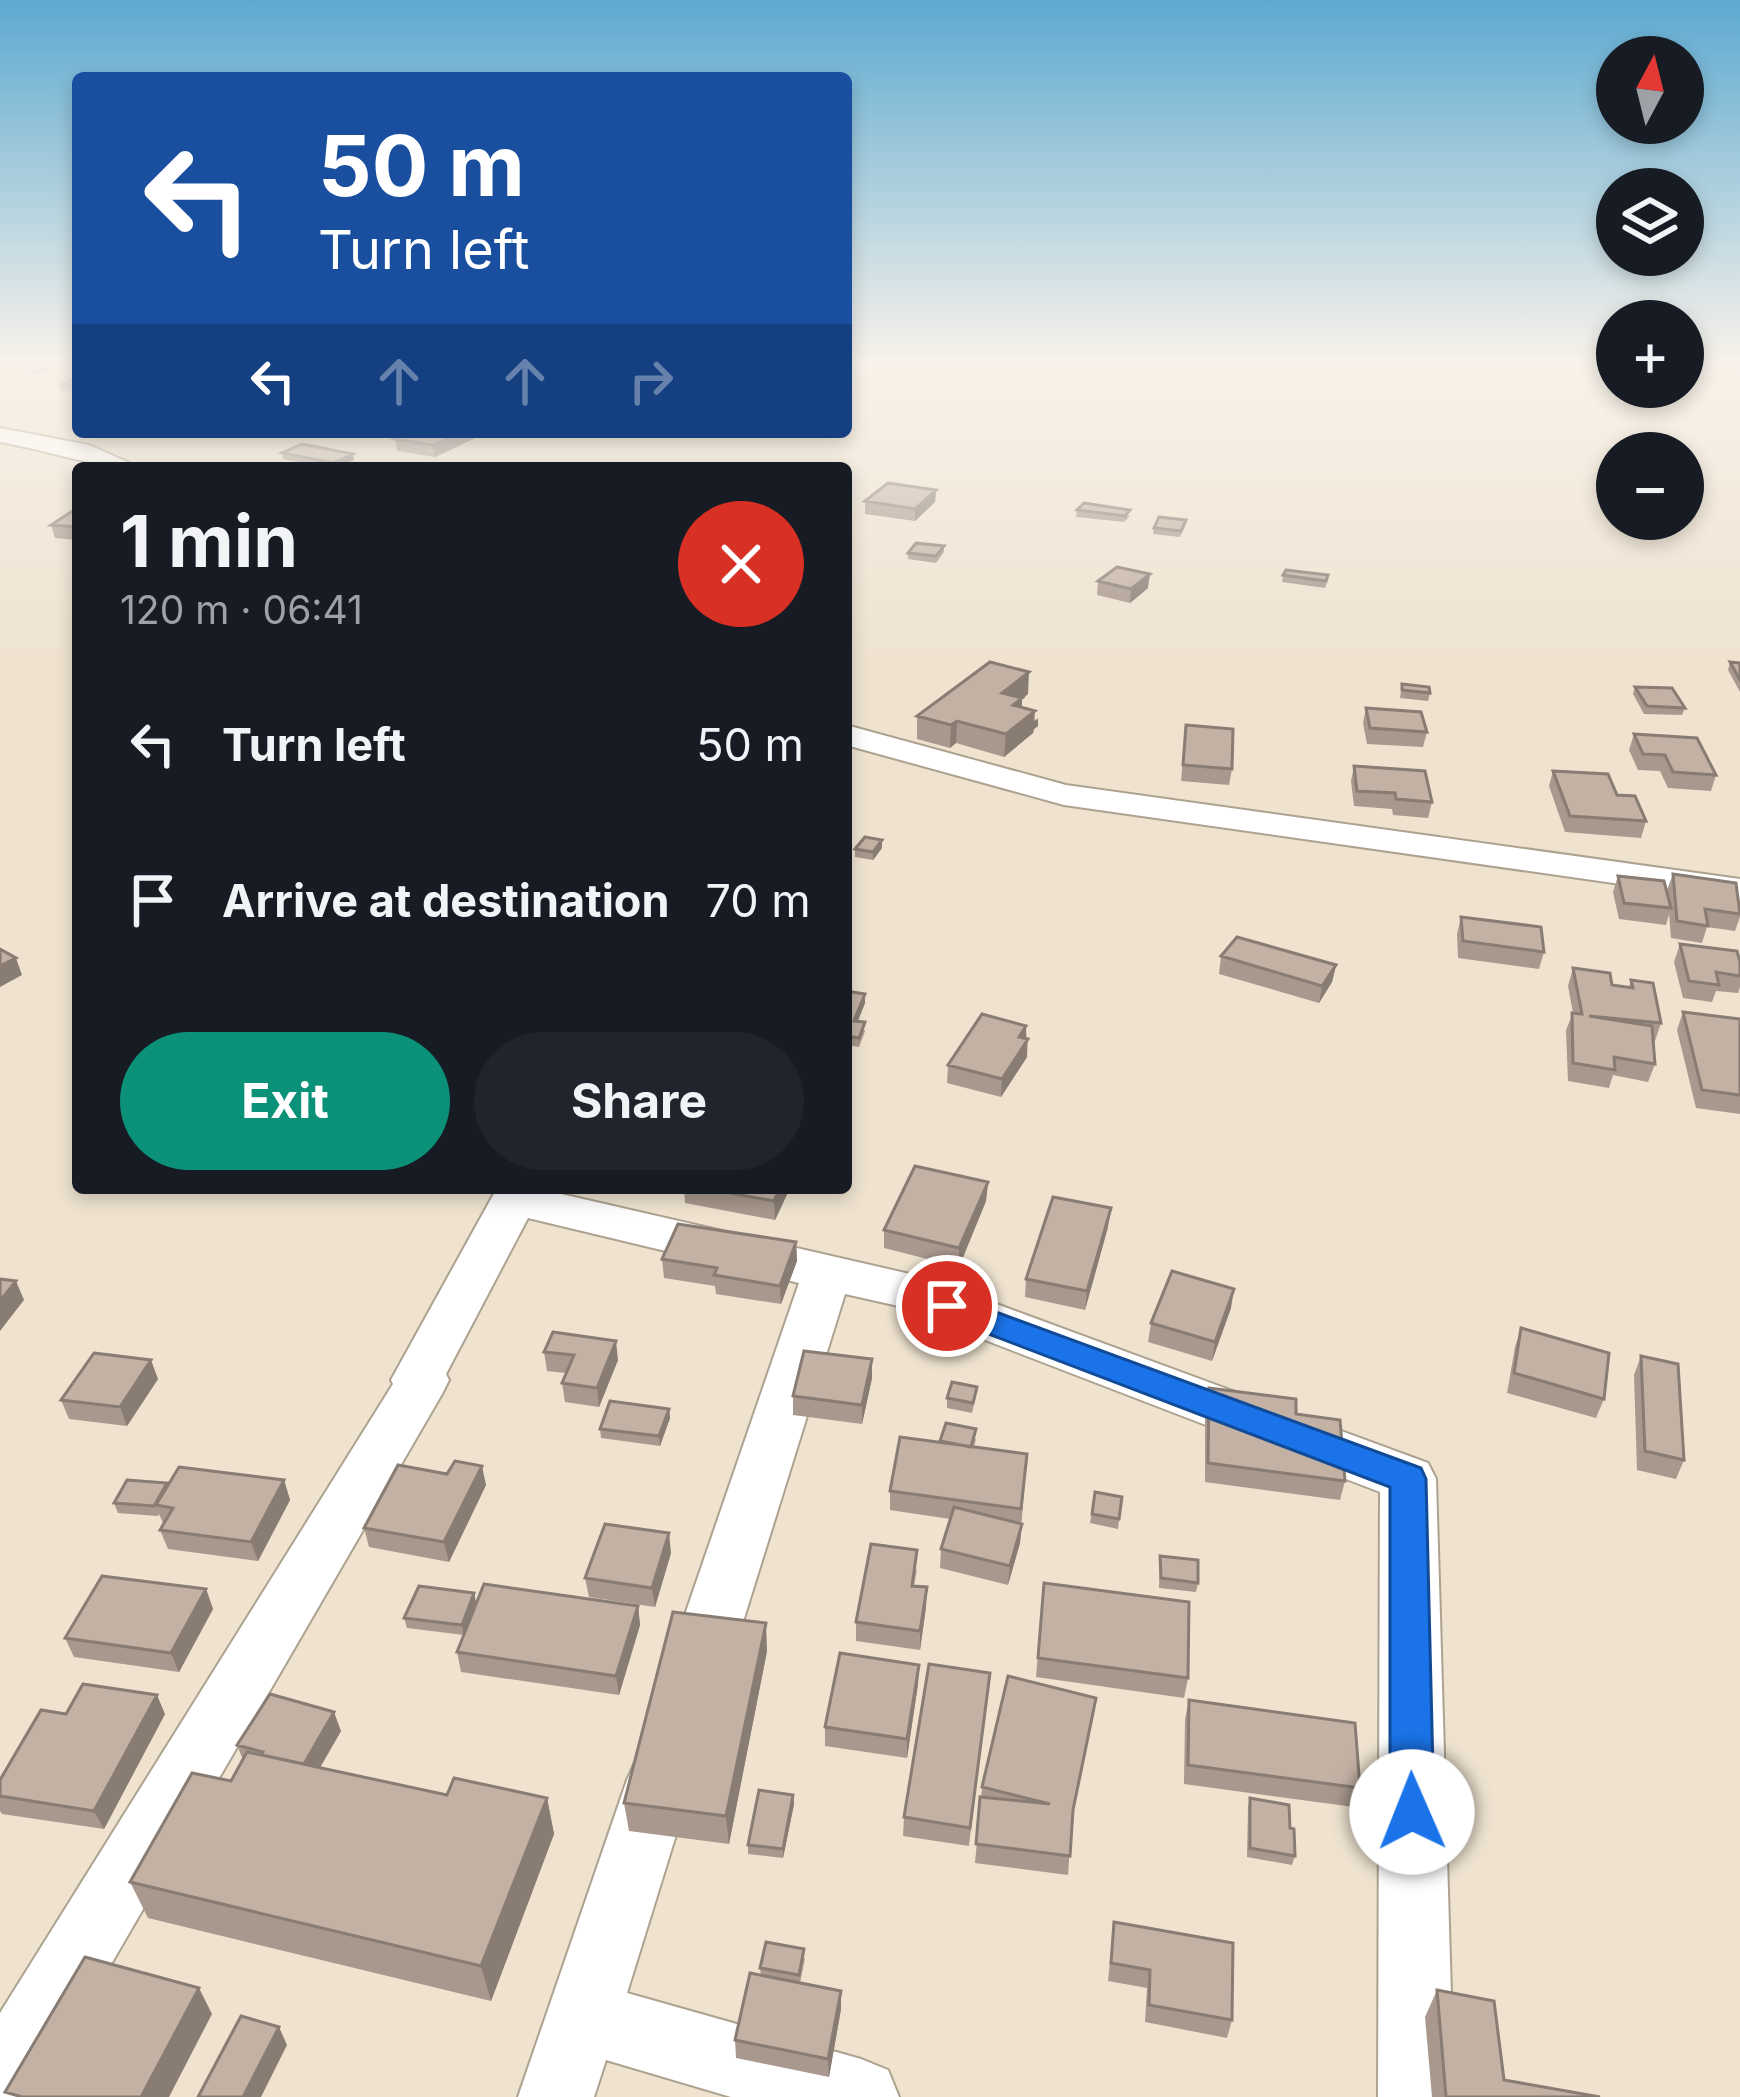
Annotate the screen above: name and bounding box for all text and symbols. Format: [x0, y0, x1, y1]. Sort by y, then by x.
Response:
north arrow [1596, 36, 1704, 144]
map controls [1596, 36, 1704, 540]
text: 50 m [318, 115, 525, 216]
icon: left [120, 120, 276, 276]
button: layers [1596, 168, 1704, 276]
text: Turn left [318, 217, 529, 282]
button: + [1596, 300, 1704, 408]
icon: left [240, 348, 306, 414]
icon: ahead [366, 348, 432, 414]
icon: ahead [492, 348, 558, 414]
icon: right [618, 348, 684, 414]
button: − [1596, 432, 1704, 540]
text: 1 min [120, 497, 298, 584]
button: close [678, 501, 804, 627]
text: 120 m · 06:41 [120, 586, 363, 633]
icon: left [120, 711, 186, 777]
text: Turn left [222, 717, 406, 772]
text: 50 m [696, 717, 804, 772]
icon: arrive [120, 867, 186, 933]
text: Arrive at destination [222, 873, 669, 928]
text: 70 m [705, 873, 811, 928]
button: Exit [120, 1032, 450, 1170]
button: Share [474, 1032, 804, 1170]
pin [896, 1255, 998, 1357]
icon: arrive [914, 1273, 980, 1339]
position arrow [1349, 1749, 1475, 1875]

